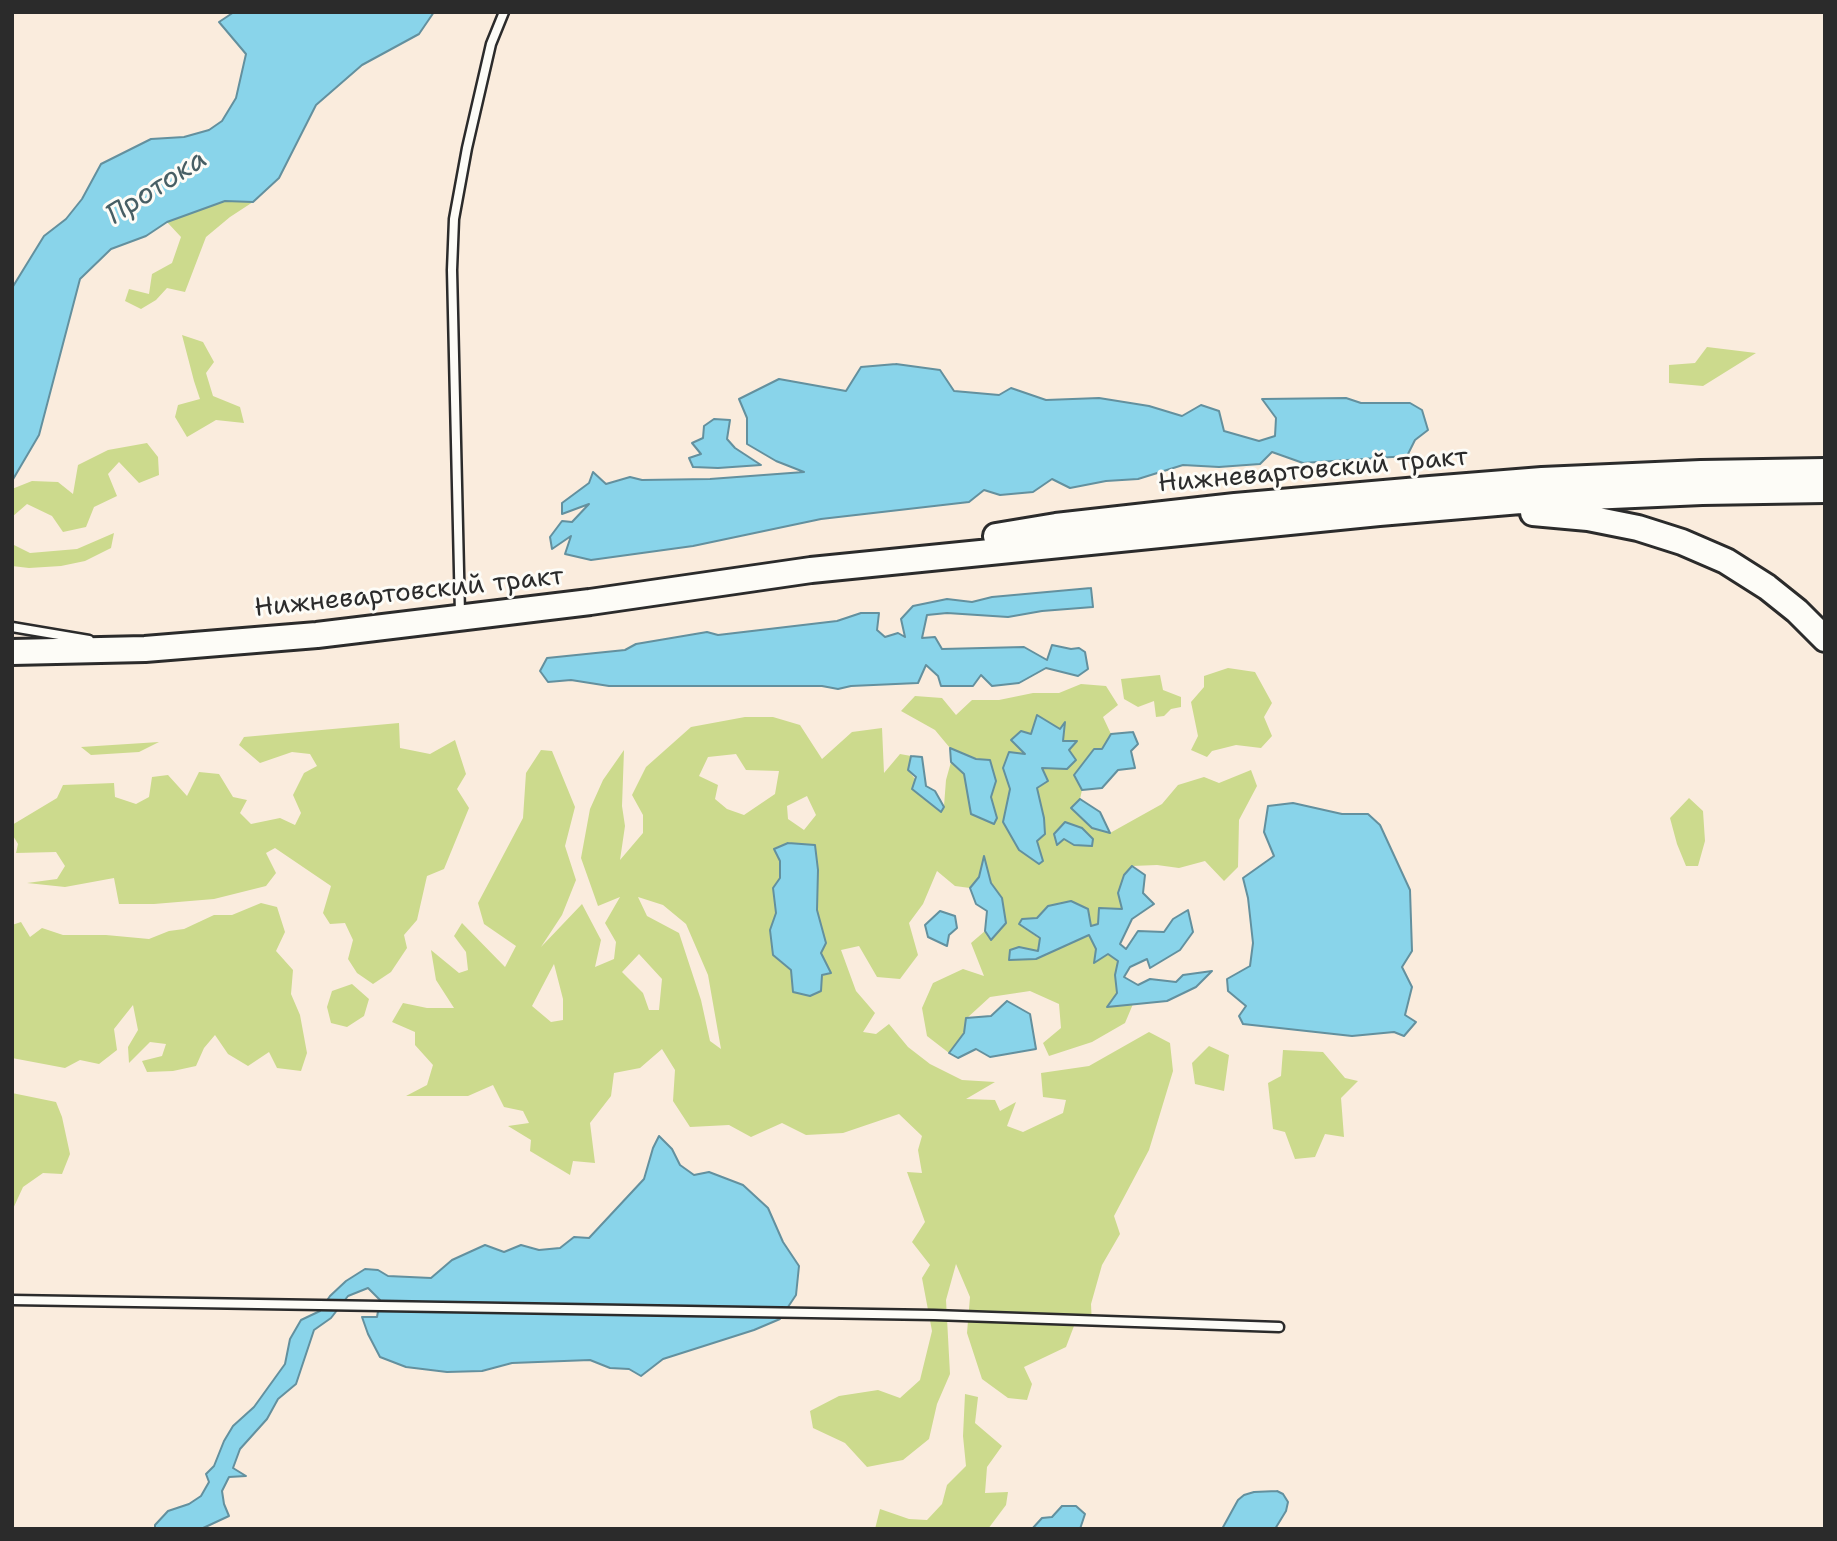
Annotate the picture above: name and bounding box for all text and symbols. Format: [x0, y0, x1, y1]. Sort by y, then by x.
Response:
water label: Протока [100, 143, 214, 233]
street label: Нижневартовский тракт [1157, 442, 1469, 500]
street label: Нижневартовский тракт [253, 561, 565, 625]

